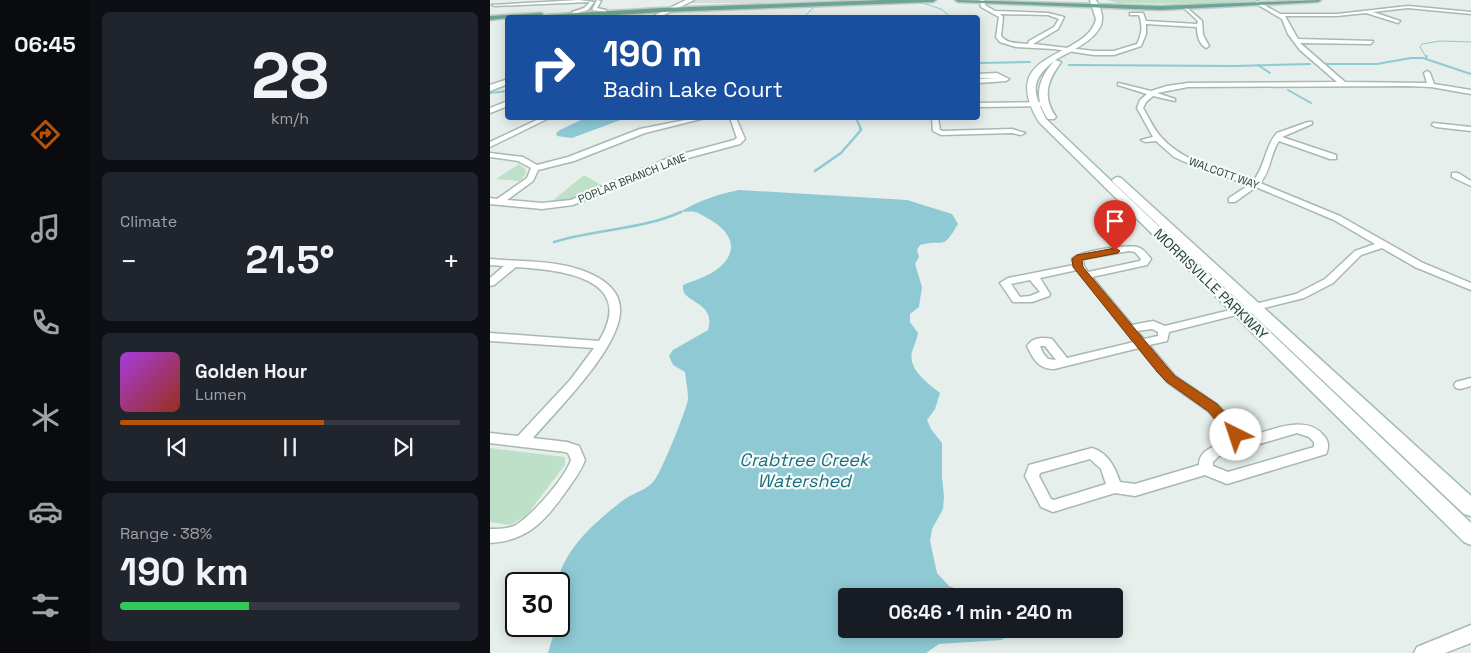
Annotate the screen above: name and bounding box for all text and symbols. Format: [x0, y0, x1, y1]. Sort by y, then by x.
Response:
text: 06:45 [14, 30, 76, 58]
text: 190 m [603, 32, 702, 76]
text: 28 [251, 34, 329, 117]
icon: right [520, 35, 585, 100]
text: Badin Lake Court [603, 75, 783, 103]
text: km/h [271, 108, 309, 129]
icon: directions [28, 117, 63, 152]
street label: POPLAR BRANCH LANE [576, 150, 688, 206]
street label: WALCOTT WAY [1187, 154, 1261, 192]
pin [1094, 200, 1136, 251]
icon: arrive [1101, 207, 1129, 235]
icon: music [28, 211, 63, 246]
text: Climate [120, 211, 177, 232]
street label: MORRISVILLE PARKWAY [1150, 225, 1272, 344]
text: 21.5° [246, 236, 334, 284]
text: − [120, 243, 137, 279]
text: + [443, 243, 460, 279]
icon: phone [28, 305, 63, 340]
text: Golden Hour [195, 359, 307, 384]
text: Lumen [195, 384, 247, 405]
icon: climate [28, 400, 63, 435]
position arrow [1209, 408, 1261, 460]
icon: previous [163, 433, 191, 461]
icon: pause [276, 433, 304, 461]
icon: next [389, 433, 417, 461]
water label: Crabtree Creek Watershed [739, 448, 871, 492]
icon: car [28, 494, 63, 529]
text: Range · 38% [120, 523, 212, 544]
text: 190 km [120, 548, 249, 596]
speed limit sign: 30 [505, 572, 570, 637]
icon: filters [28, 588, 63, 623]
text: 06:46 · 1 min · 240 m [889, 600, 1072, 625]

